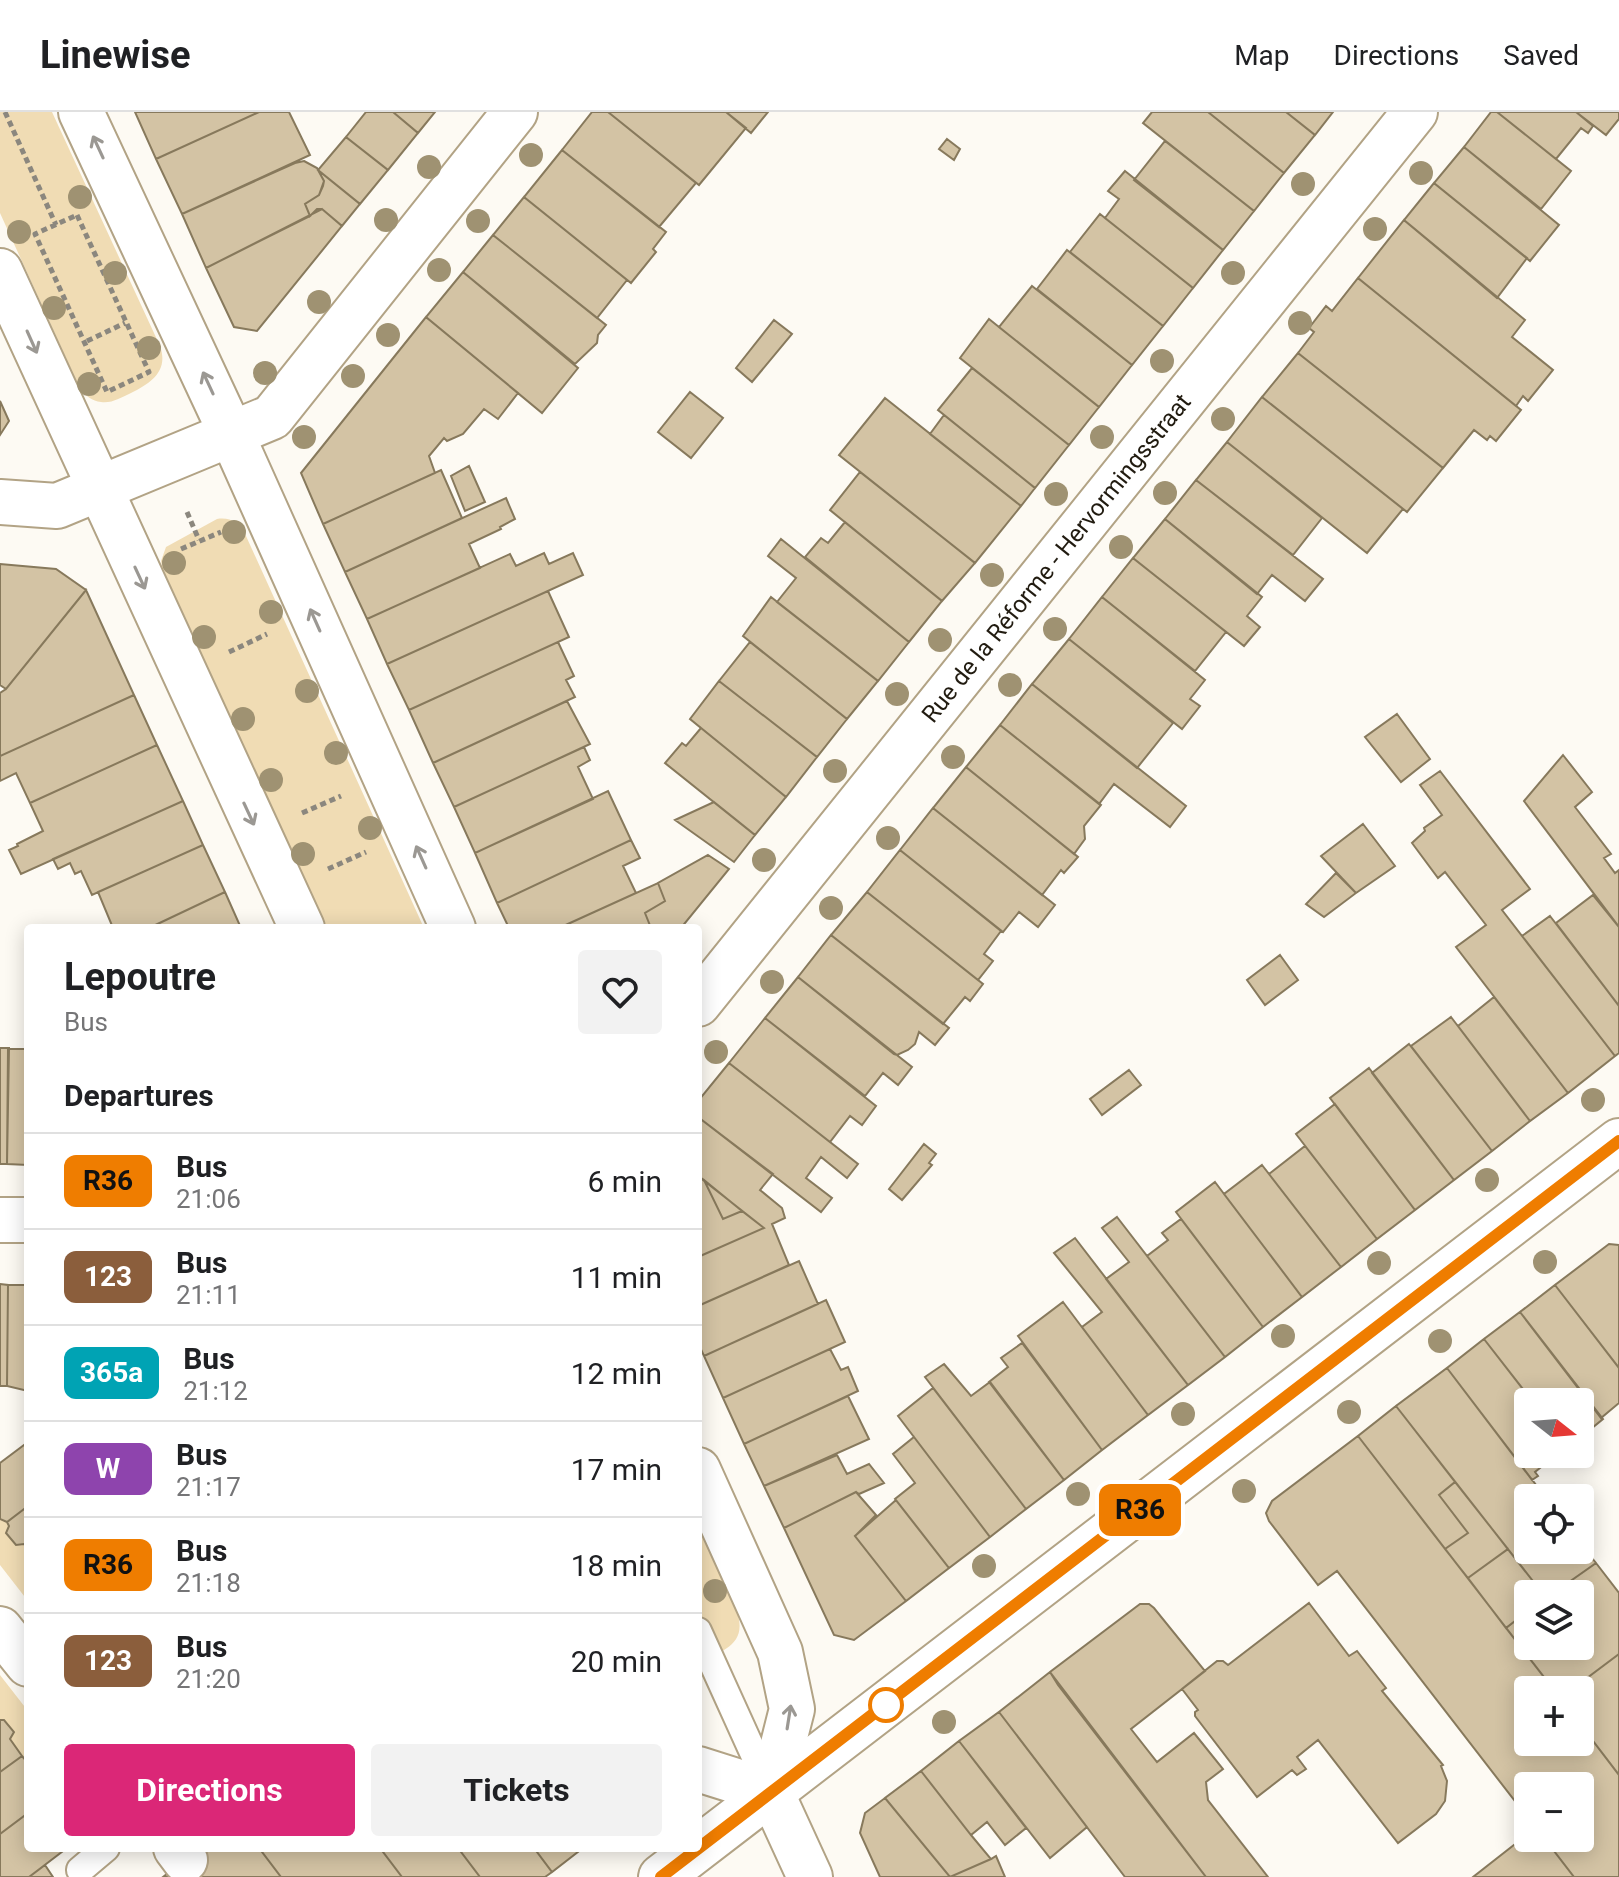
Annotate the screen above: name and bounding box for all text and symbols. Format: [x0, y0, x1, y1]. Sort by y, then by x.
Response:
text: Linewise [40, 33, 190, 77]
text: Map [1234, 39, 1290, 72]
text: Directions [1334, 39, 1459, 72]
text: Saved [1503, 39, 1579, 72]
one-way arrow [90, 135, 105, 159]
one-way arrow [25, 329, 40, 353]
one-way arrow [200, 371, 215, 395]
street label: Rue de la Réforme - Hervormingsstraat [916, 388, 1197, 728]
one-way arrow [133, 566, 148, 590]
one-way arrow [306, 608, 321, 632]
one-way arrow [242, 802, 257, 826]
one-way arrow [413, 845, 428, 869]
button: heart [578, 950, 662, 1034]
text: Lepoutre [64, 955, 216, 999]
text: Bus [64, 1007, 108, 1037]
text: Departures [64, 1078, 214, 1113]
text: Bus [176, 1149, 227, 1184]
text: R36 [83, 1164, 133, 1197]
text: 6 min [588, 1164, 662, 1199]
text: 21:06 [176, 1184, 241, 1214]
text: Bus [176, 1245, 227, 1280]
text: 123 [84, 1260, 132, 1293]
text: 11 min [571, 1260, 662, 1295]
text: 21:11 [176, 1280, 241, 1310]
text: Bus [183, 1341, 235, 1376]
text: 365a [80, 1356, 143, 1389]
text: 12 min [571, 1356, 662, 1391]
text: 21:12 [183, 1376, 248, 1406]
north arrow [1514, 1388, 1594, 1468]
map controls [1514, 1388, 1594, 1852]
text: Bus [176, 1437, 227, 1472]
text: W [96, 1452, 120, 1485]
text: 17 min [571, 1452, 662, 1487]
text: 21:17 [176, 1472, 241, 1502]
line badge: R36 [1094, 1484, 1186, 1536]
button: locate [1514, 1484, 1594, 1564]
text: R36 [1115, 1493, 1165, 1526]
text: Bus [176, 1533, 227, 1568]
text: R36 [83, 1548, 133, 1581]
text: 18 min [571, 1548, 662, 1583]
text: 21:18 [176, 1568, 241, 1598]
button: layers [1514, 1580, 1594, 1660]
text: Bus [176, 1629, 227, 1664]
text: 123 [84, 1644, 132, 1677]
text: 20 min [571, 1644, 662, 1679]
text: 21:20 [176, 1664, 241, 1694]
button: + [1514, 1676, 1594, 1756]
unlabelled marker [869, 1688, 903, 1722]
one-way arrow [782, 1704, 797, 1730]
button: Directions [64, 1744, 355, 1836]
button: Tickets [371, 1744, 662, 1836]
button: − [1514, 1772, 1594, 1852]

